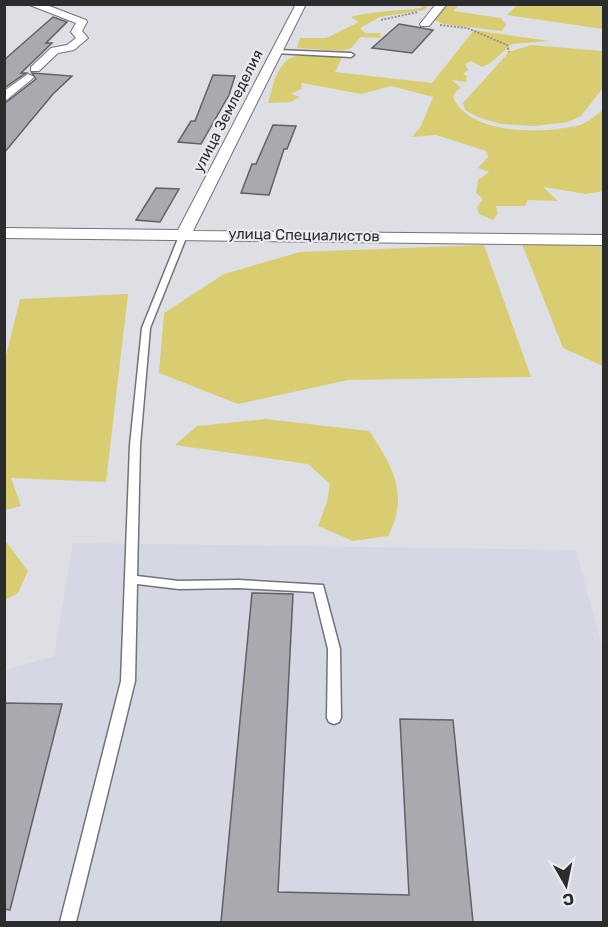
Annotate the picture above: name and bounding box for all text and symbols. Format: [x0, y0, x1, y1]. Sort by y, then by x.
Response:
street label: улица Земледелия [189, 47, 267, 175]
street label: улица Специалистов [228, 225, 380, 245]
north arrow [536, 855, 596, 915]
text: С [561, 889, 575, 910]

